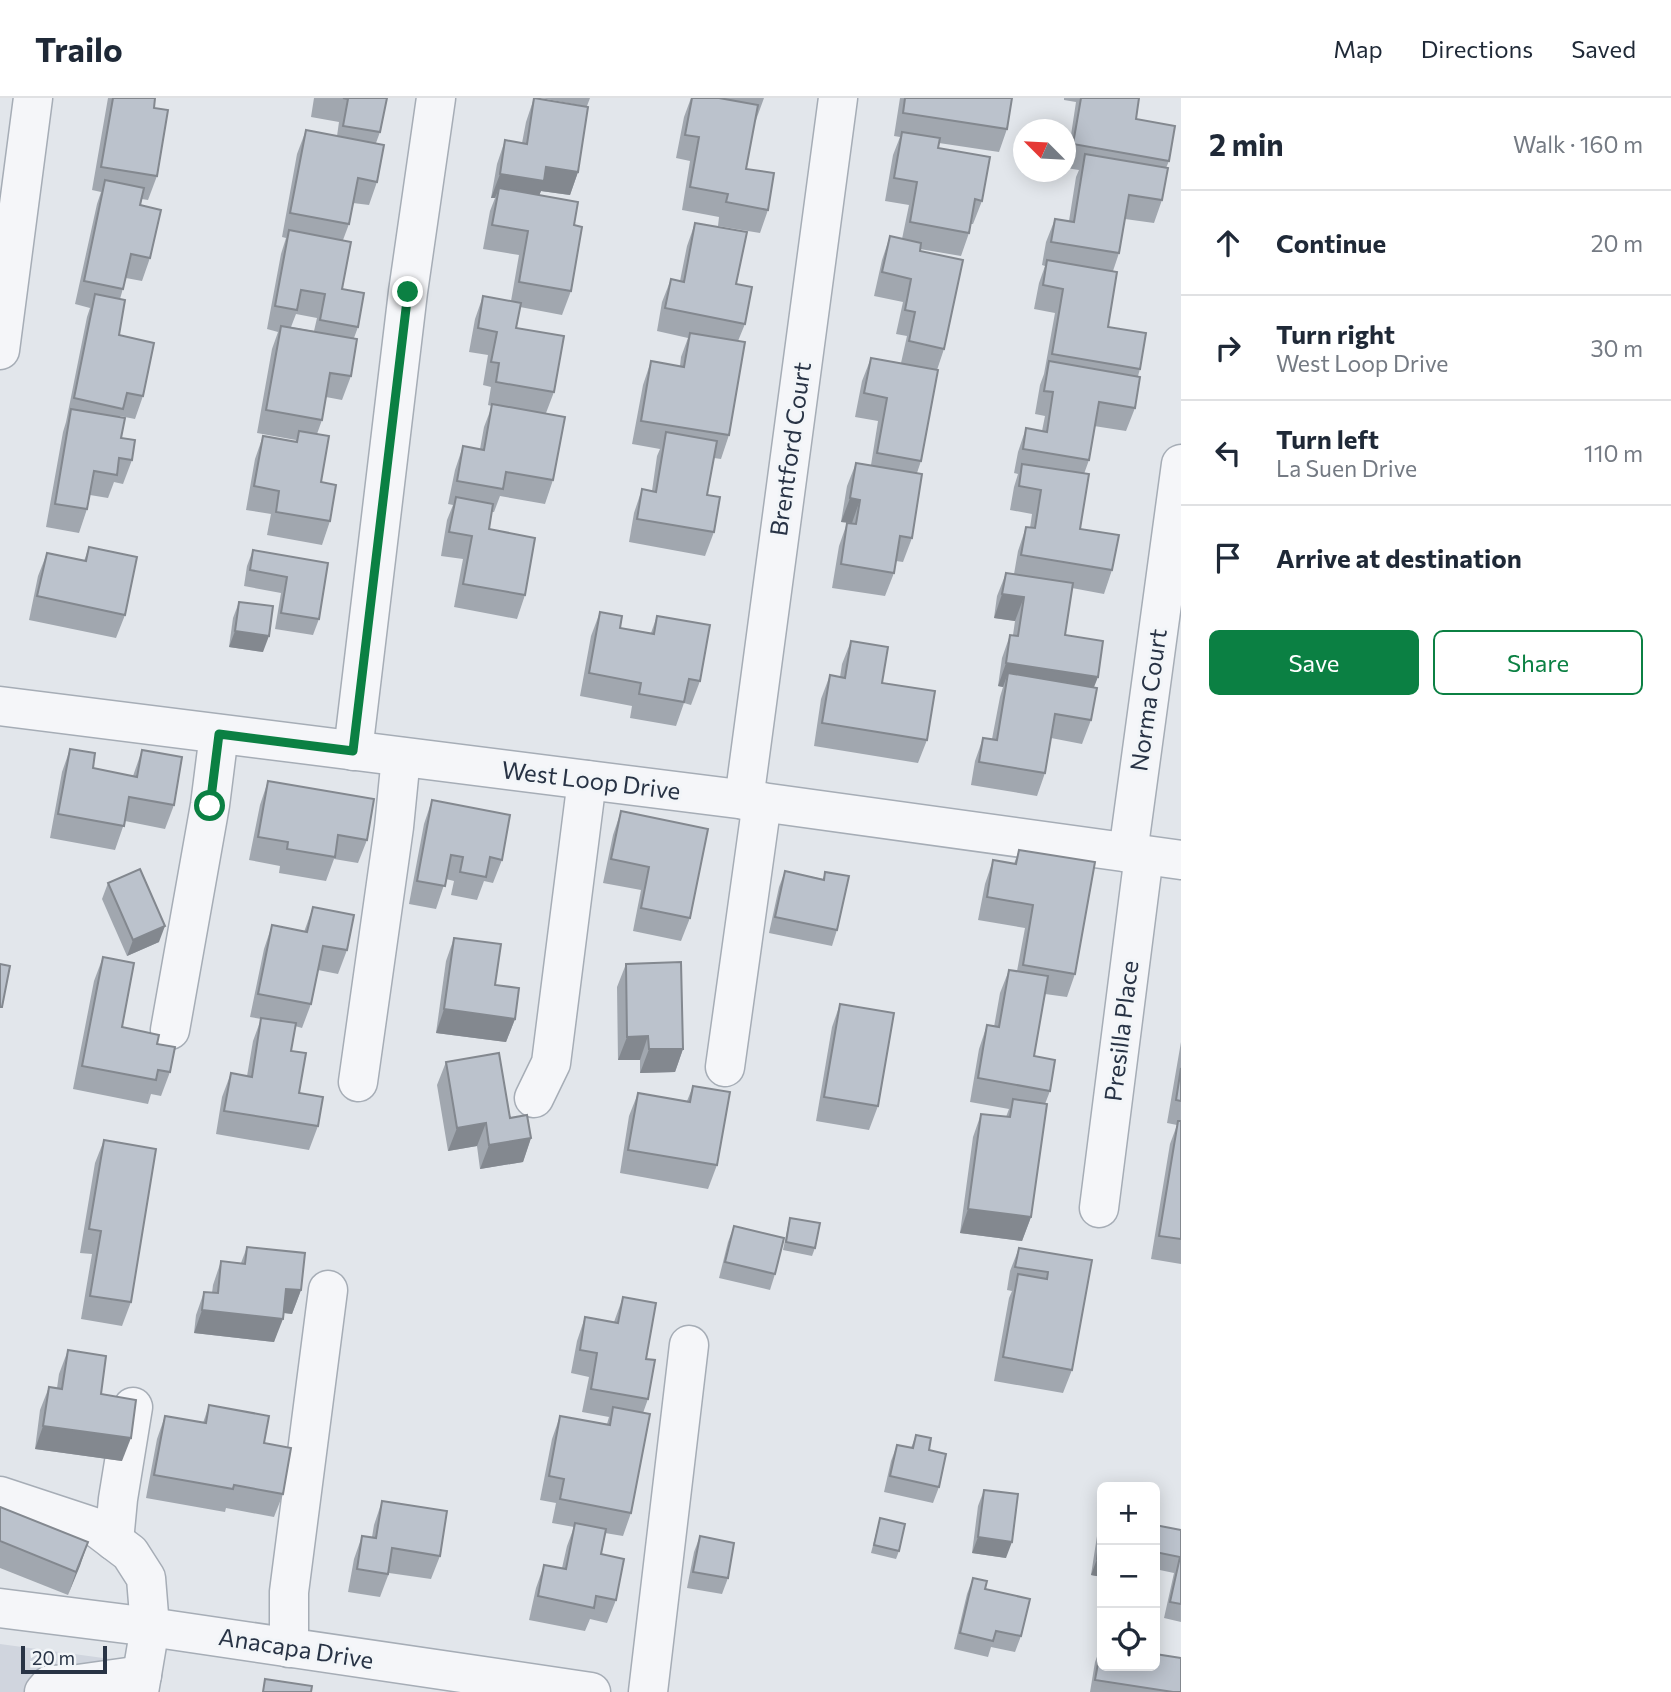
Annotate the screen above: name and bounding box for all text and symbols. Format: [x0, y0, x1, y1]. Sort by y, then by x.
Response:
text: Trailo [35, 28, 123, 69]
text: Map [1333, 34, 1383, 63]
text: Directions [1421, 34, 1533, 63]
text: Saved [1571, 34, 1636, 63]
north arrow [1013, 119, 1076, 182]
text: 2 min [1209, 125, 1284, 162]
text: Walk · 160 m [1513, 130, 1643, 158]
icon: ahead [1209, 224, 1247, 262]
text: Continue [1276, 227, 1386, 258]
text: 20 m [1591, 229, 1643, 257]
route end [392, 276, 423, 307]
text: Turn right [1276, 318, 1395, 349]
icon: right [1209, 329, 1247, 367]
text: 30 m [1590, 334, 1643, 362]
text: West Loop Drive [1276, 349, 1448, 377]
street label: Brentford Court [763, 360, 816, 538]
text: Turn left [1276, 423, 1379, 454]
icon: left [1209, 434, 1247, 472]
text: 110 m [1584, 439, 1643, 467]
text: La Suen Drive [1276, 454, 1417, 482]
icon: arrive [1209, 539, 1247, 577]
text: Arrive at destination [1276, 542, 1522, 573]
street label: Norma Court [1123, 626, 1172, 773]
button: Save [1209, 630, 1419, 695]
button: Share [1433, 630, 1643, 695]
street label: West Loop Drive [500, 754, 682, 805]
route start [194, 790, 225, 821]
street label: Presilla Place [1097, 959, 1144, 1103]
map controls [1097, 1482, 1160, 1671]
button: + [1097, 1482, 1160, 1545]
button: − [1097, 1545, 1160, 1608]
button: locate [1097, 1608, 1160, 1671]
street label: Anacapa Drive [217, 1621, 376, 1674]
scale bar [21, 1643, 107, 1675]
text: 20 m [32, 1646, 75, 1669]

